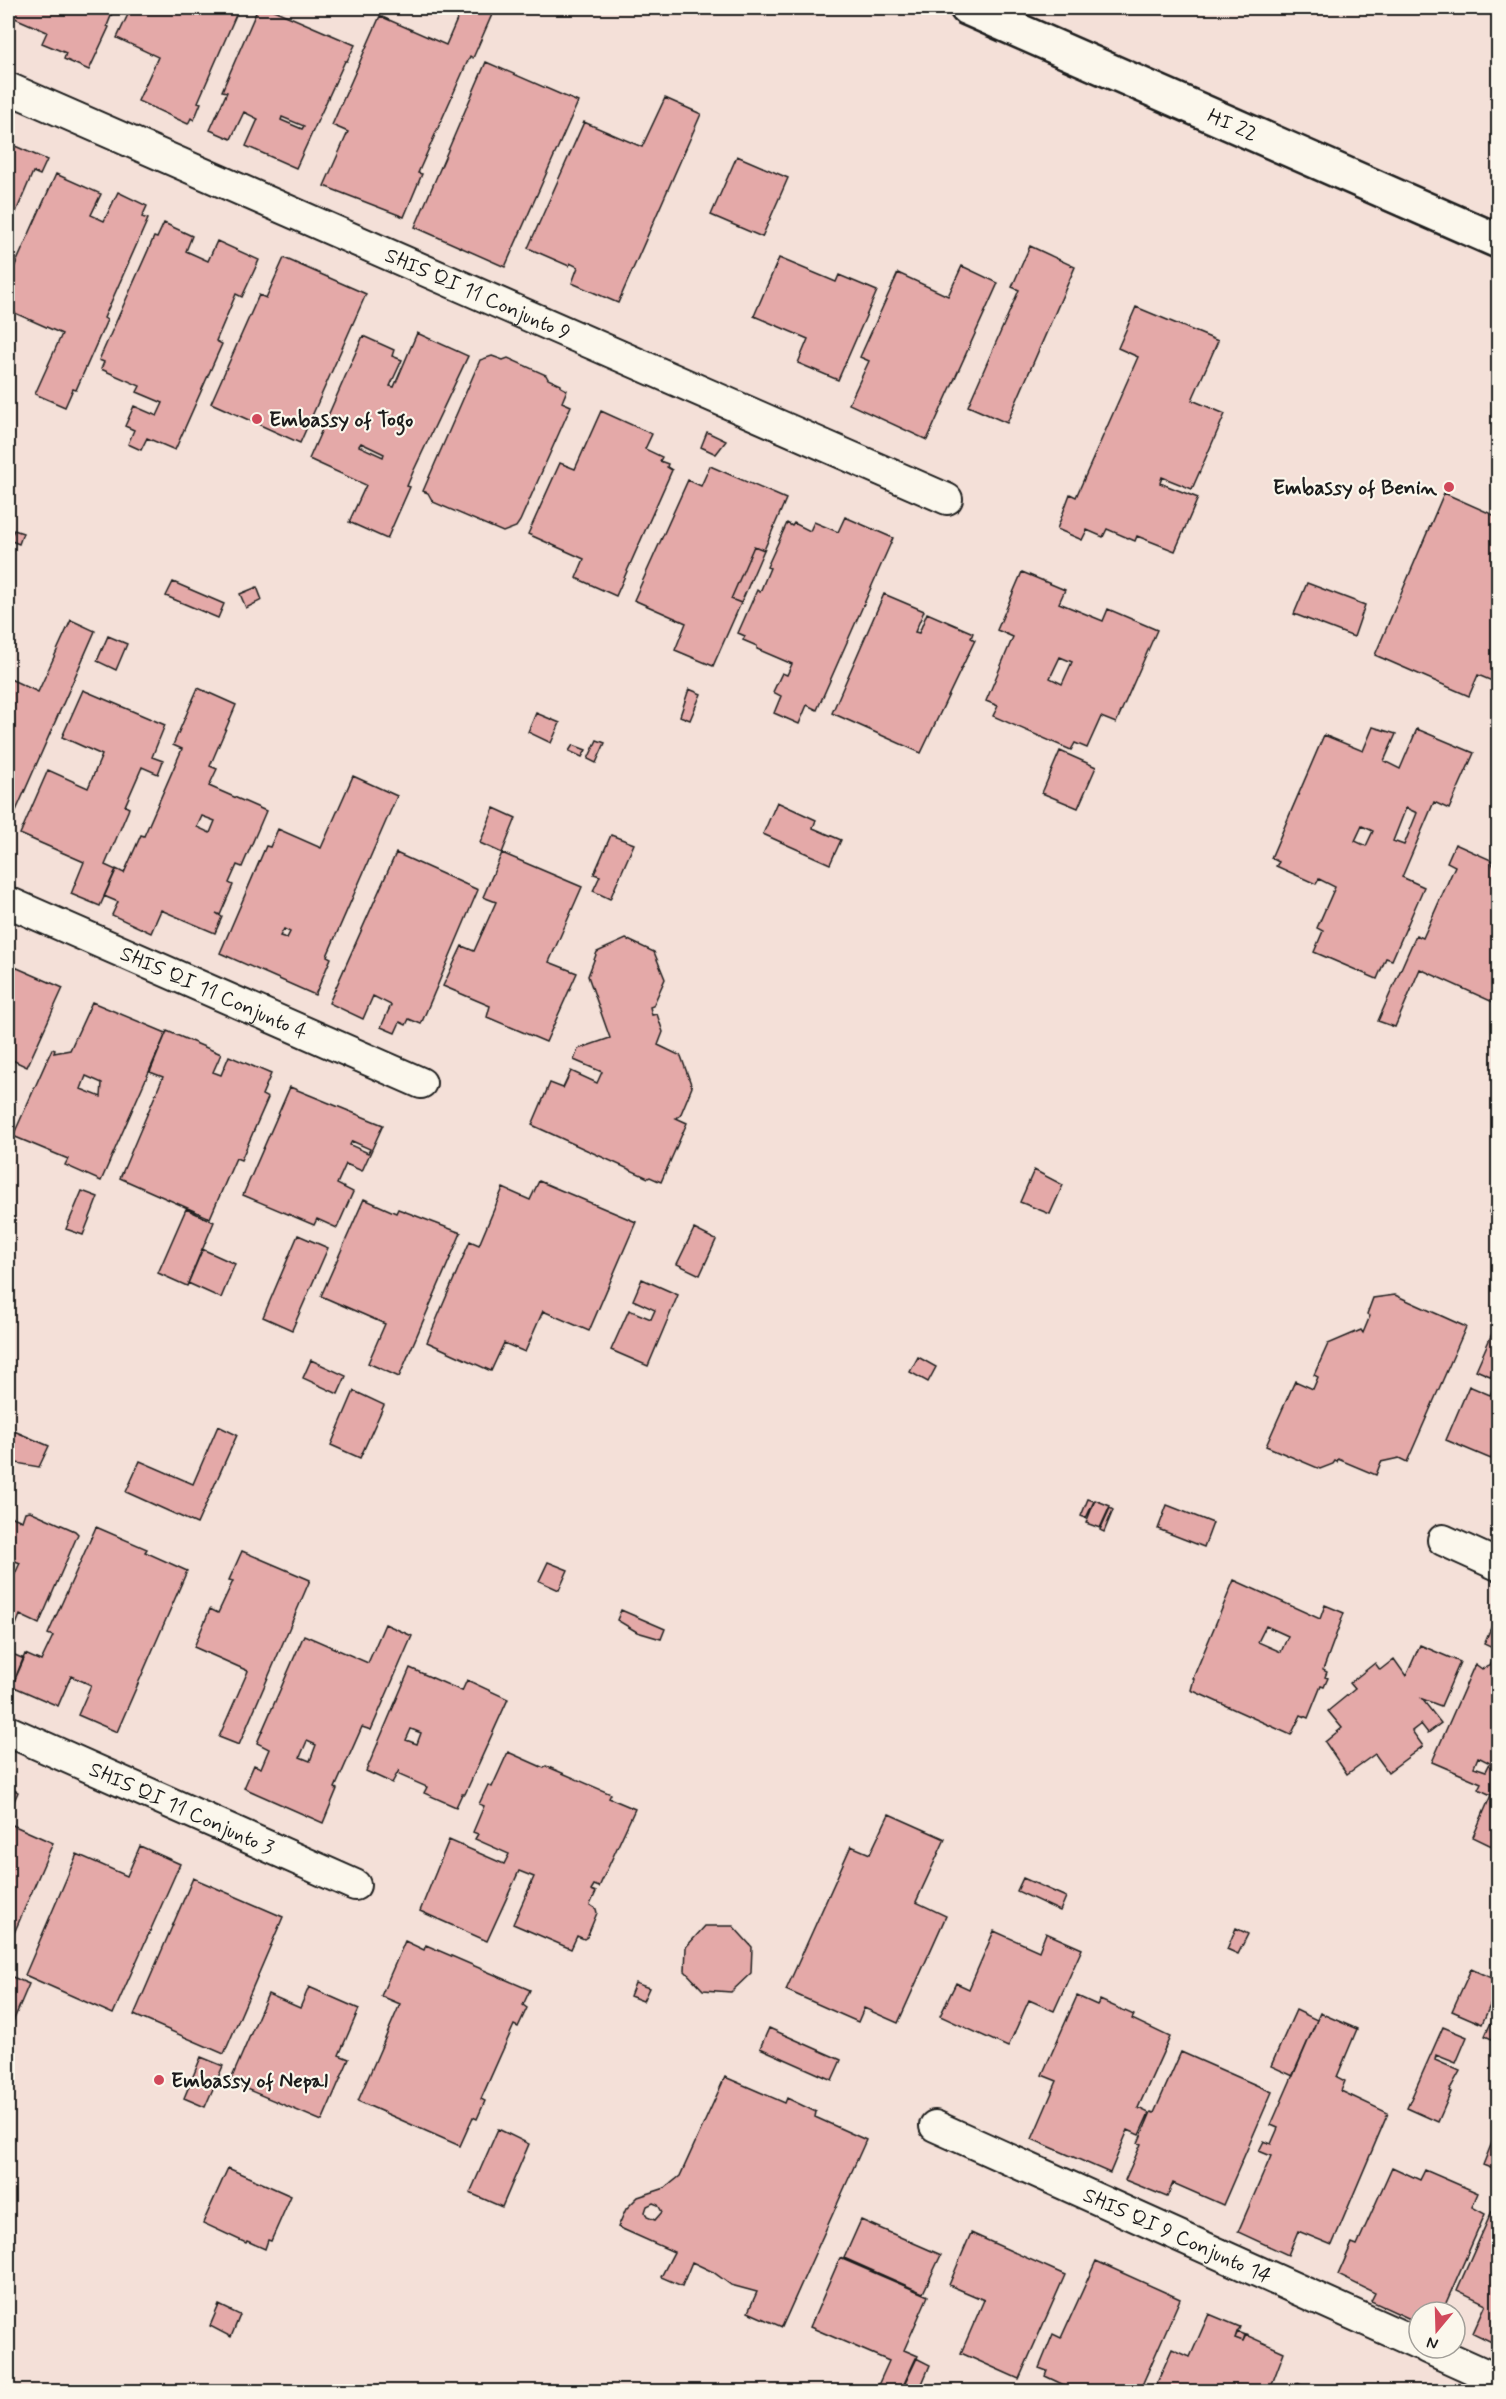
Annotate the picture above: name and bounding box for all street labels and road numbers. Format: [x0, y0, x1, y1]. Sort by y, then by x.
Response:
street label: HI 22 [1203, 102, 1262, 149]
street label: SHIS QI 11 Conjunto 9 [380, 242, 575, 348]
street label: SHIS QI 11 Conjunto 4 [116, 940, 312, 1047]
street label: SHIS QI 11 Conjunto 3 [84, 1756, 278, 1862]
street label: SHIS QI 9 Conjunto 14 [1078, 2182, 1276, 2291]

